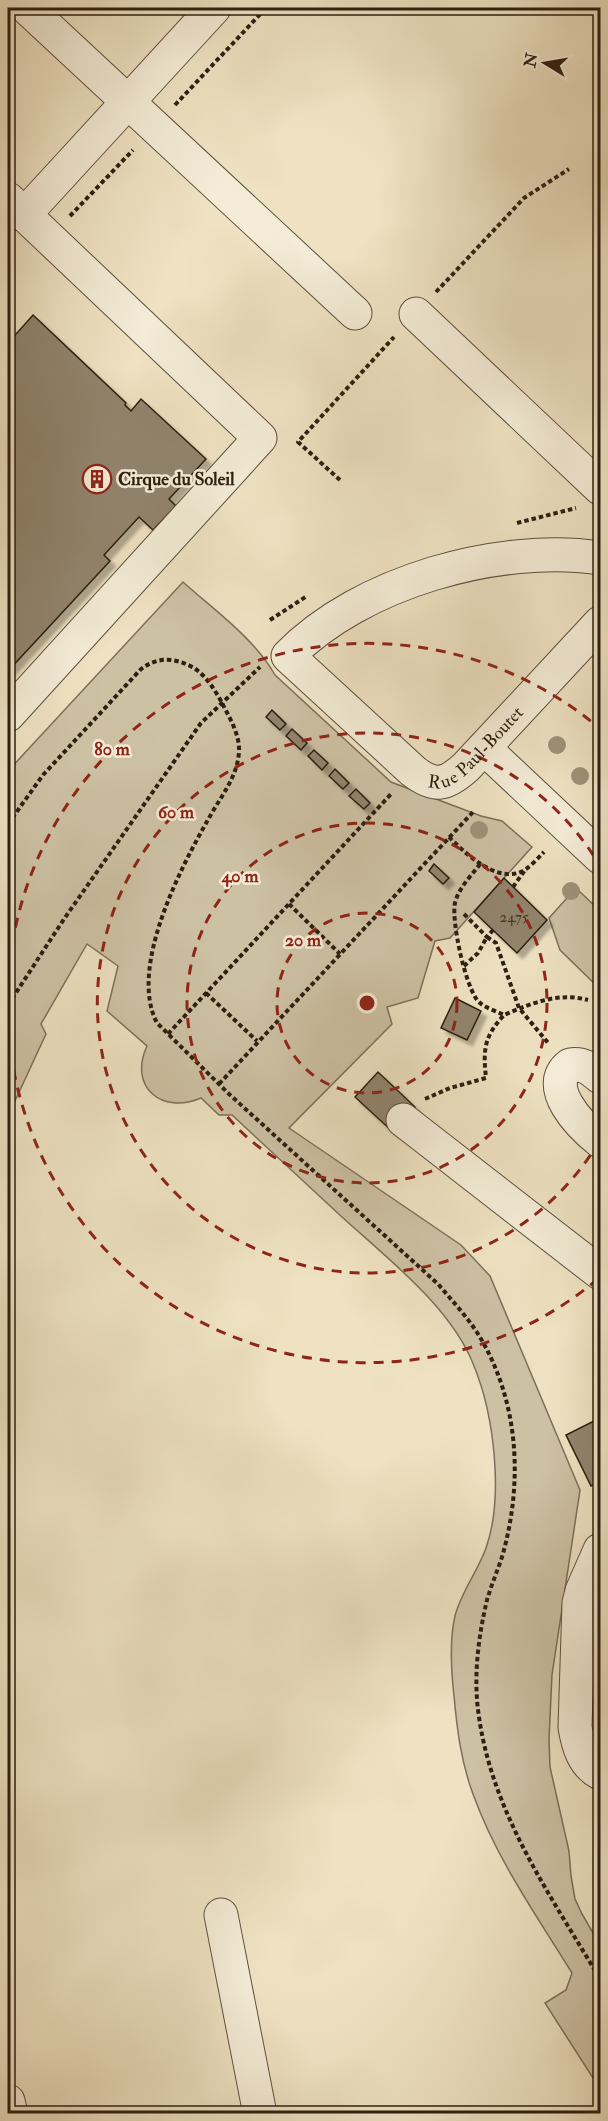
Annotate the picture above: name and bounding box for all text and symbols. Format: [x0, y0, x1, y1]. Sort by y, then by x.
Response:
north arrow [515, 33, 575, 93]
text: N [520, 51, 543, 70]
building icon: Cirque du Soleil [81, 463, 113, 495]
place label: Cirque du Soleil [118, 468, 235, 491]
street label: Rue Paul-Boutet [427, 701, 528, 794]
text: 80 m [94, 738, 131, 761]
text: 60 m [158, 801, 195, 824]
text: 40 m [221, 865, 259, 888]
house number: 2475 [500, 908, 529, 927]
text: 20 m [285, 929, 322, 952]
centre of rings [357, 993, 377, 1013]

